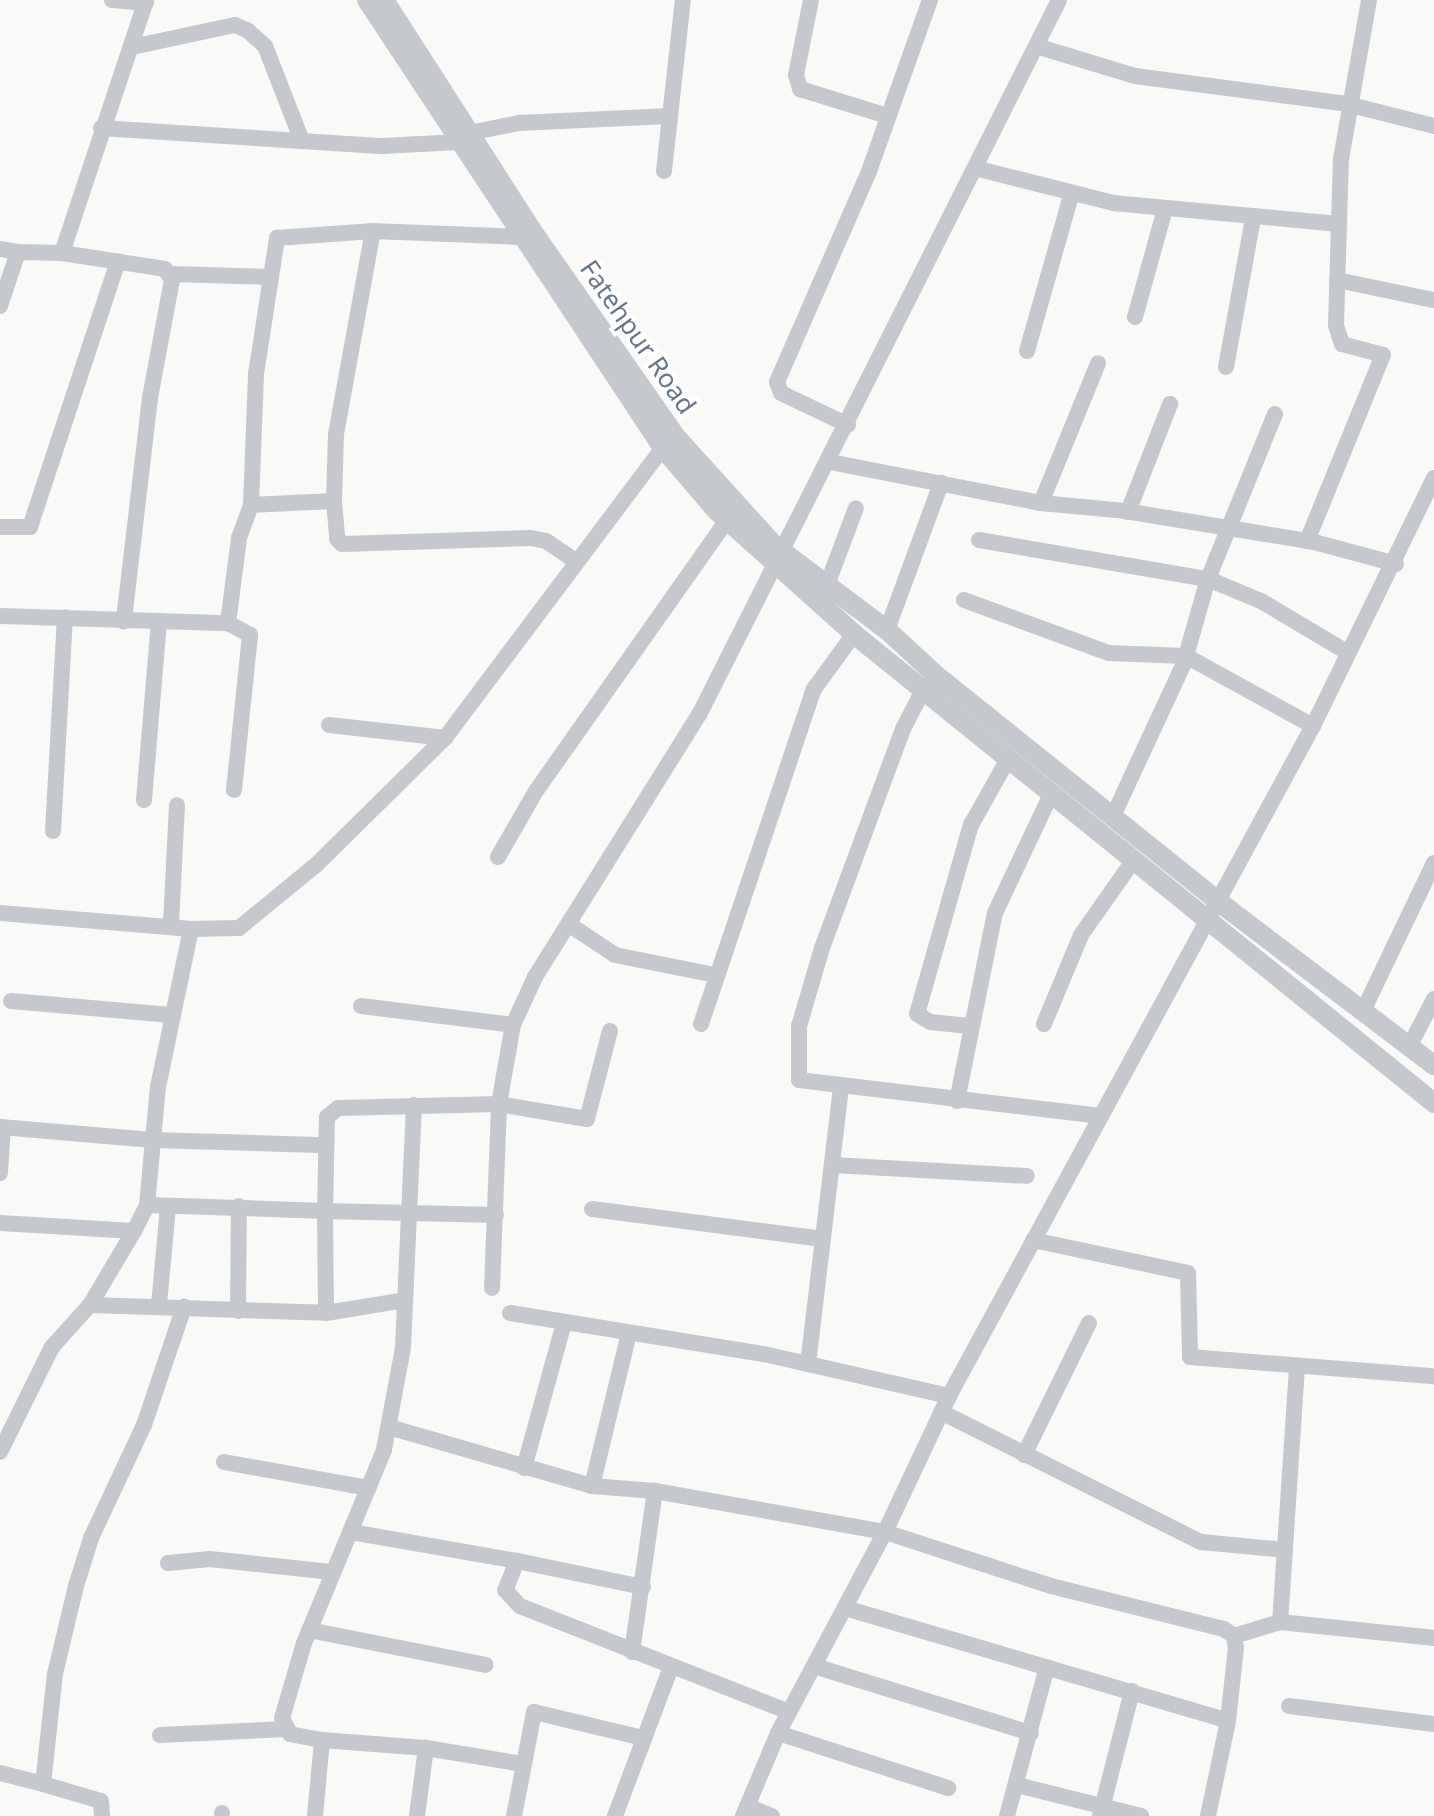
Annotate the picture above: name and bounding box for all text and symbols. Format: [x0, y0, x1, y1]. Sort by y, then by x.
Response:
street label: Fatehpur Road [574, 254, 702, 420]

